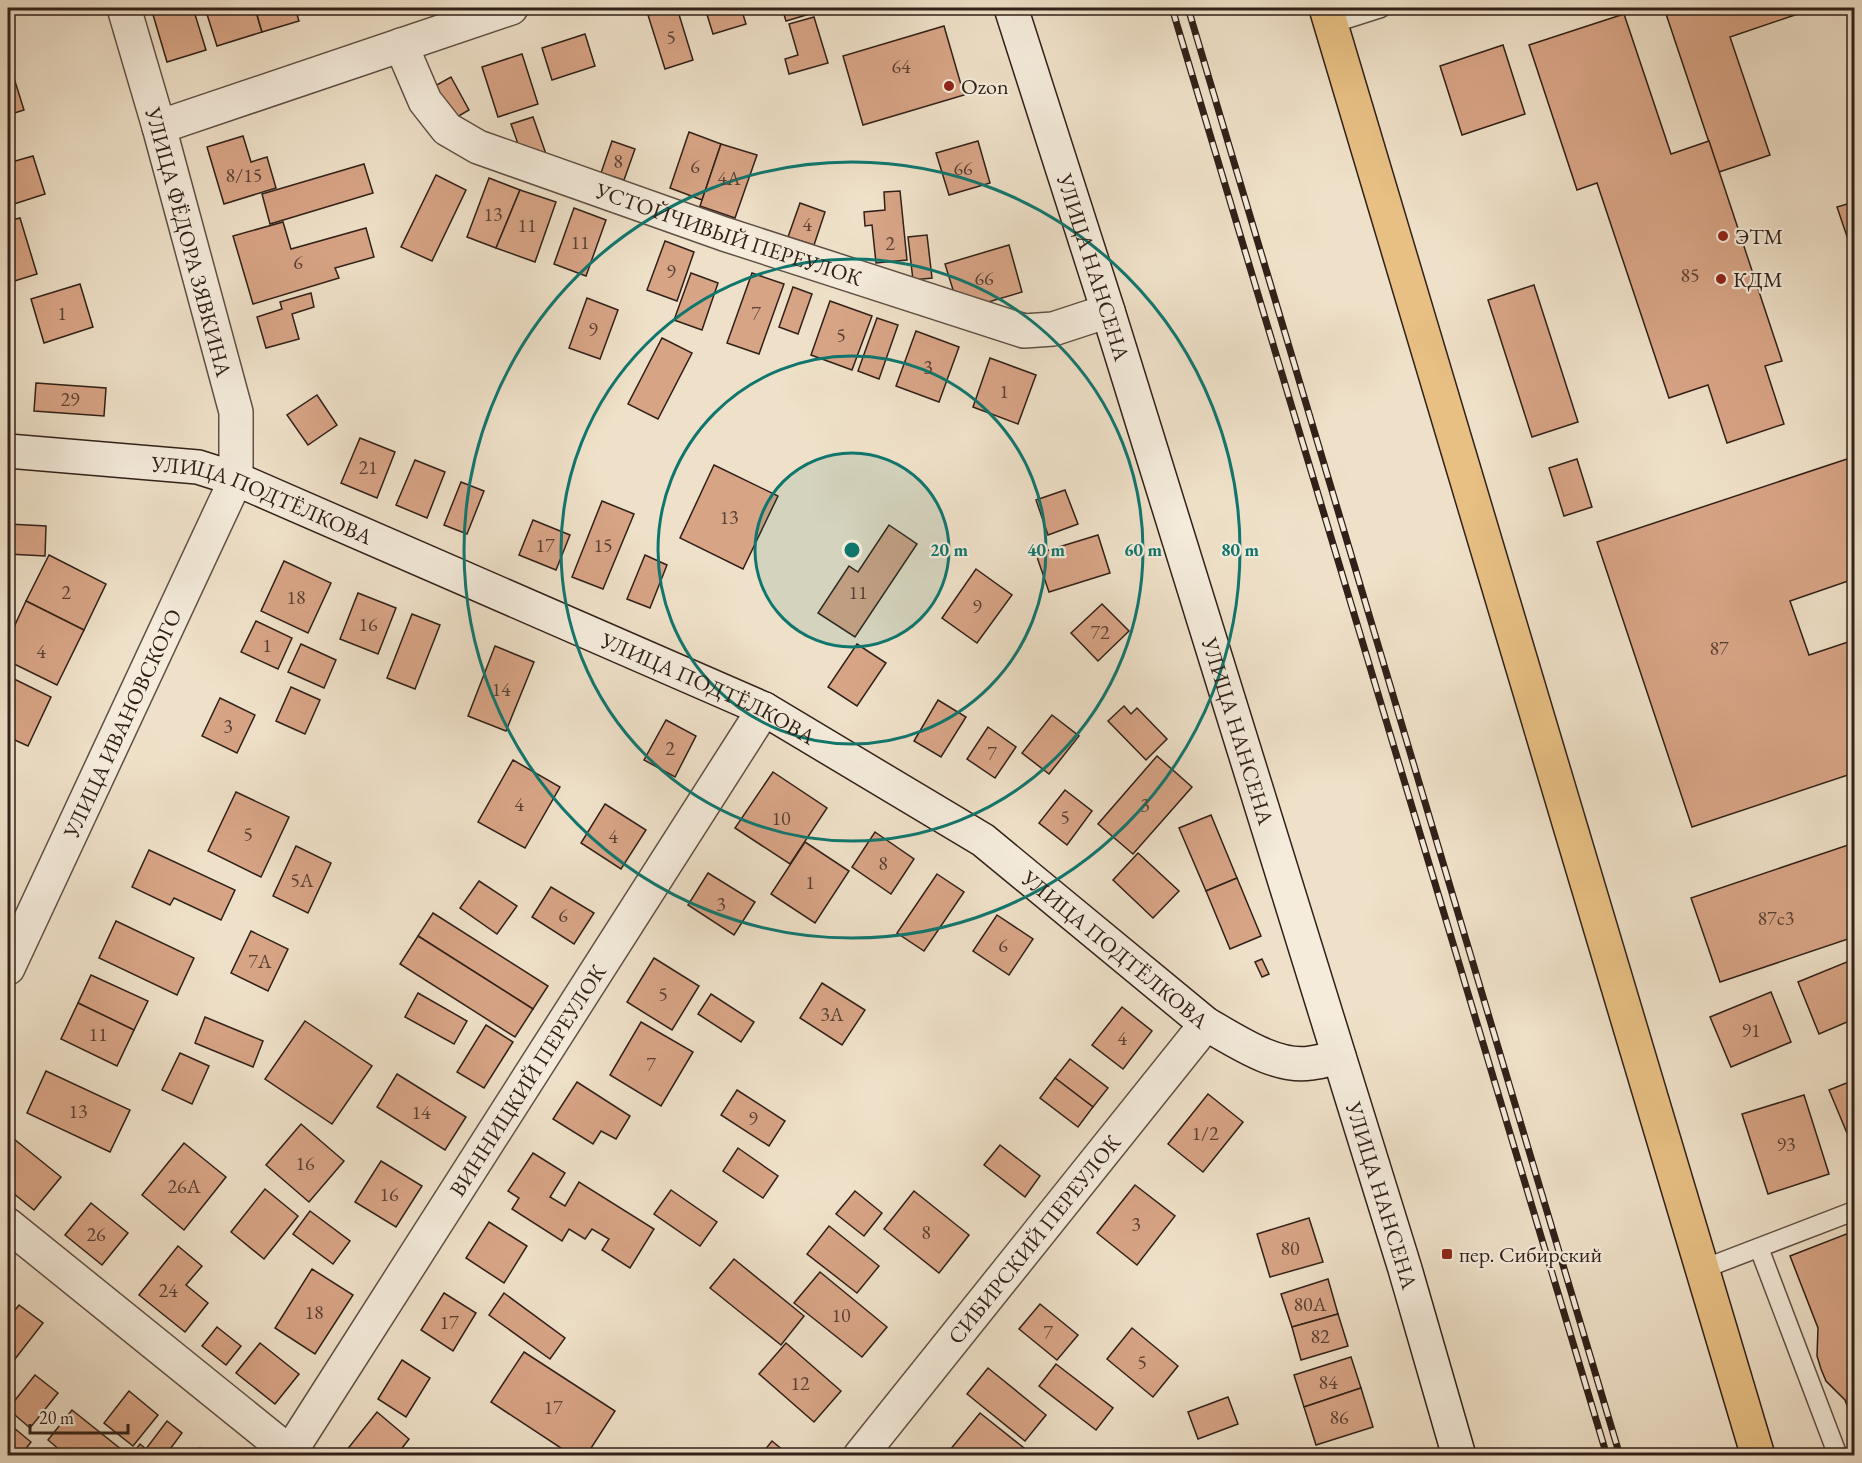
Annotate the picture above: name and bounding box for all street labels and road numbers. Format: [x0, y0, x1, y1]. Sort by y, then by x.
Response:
street label: УЛИЦА ФЁДОРА ЗЯВКИНА [138, 103, 239, 381]
street label: УЛИЦА НАНСЕНА [1050, 169, 1137, 365]
street label: УСТОЙЧИВЫЙ ПЕРЕУЛОК [591, 175, 866, 293]
street label: УЛИЦА ПОДТЁЛКОВА [149, 449, 377, 552]
street label: УЛИЦА ИВАНОВСКОГО [56, 604, 188, 844]
street label: УЛИЦА ПОДТЁЛКОВА [595, 625, 821, 752]
street label: УЛИЦА НАНСЕНА [1195, 633, 1281, 829]
street label: УЛИЦА ПОДТЁЛКОВА [1015, 863, 1215, 1036]
street label: ВИННИЦКИЙ ПЕРЕУЛОК [443, 958, 613, 1202]
street label: УЛИЦА НАНСЕНА [1339, 1097, 1424, 1293]
street label: СИБИРСКИЙ ПЕРЕУЛОК [941, 1128, 1127, 1350]

